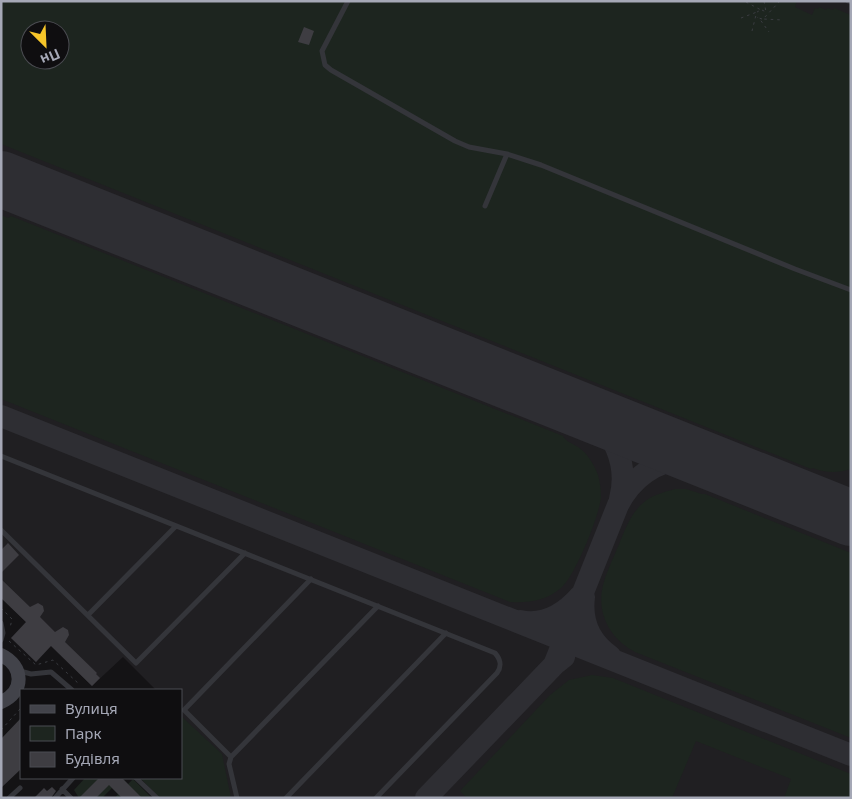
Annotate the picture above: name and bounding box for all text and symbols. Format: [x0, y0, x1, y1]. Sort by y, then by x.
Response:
north arrow [20, 20, 70, 70]
text: Пн [38, 45, 63, 70]
legend [20, 689, 182, 779]
text: Вулиця [65, 698, 118, 718]
text: Парк [65, 723, 101, 743]
text: Будівля [65, 748, 120, 768]

